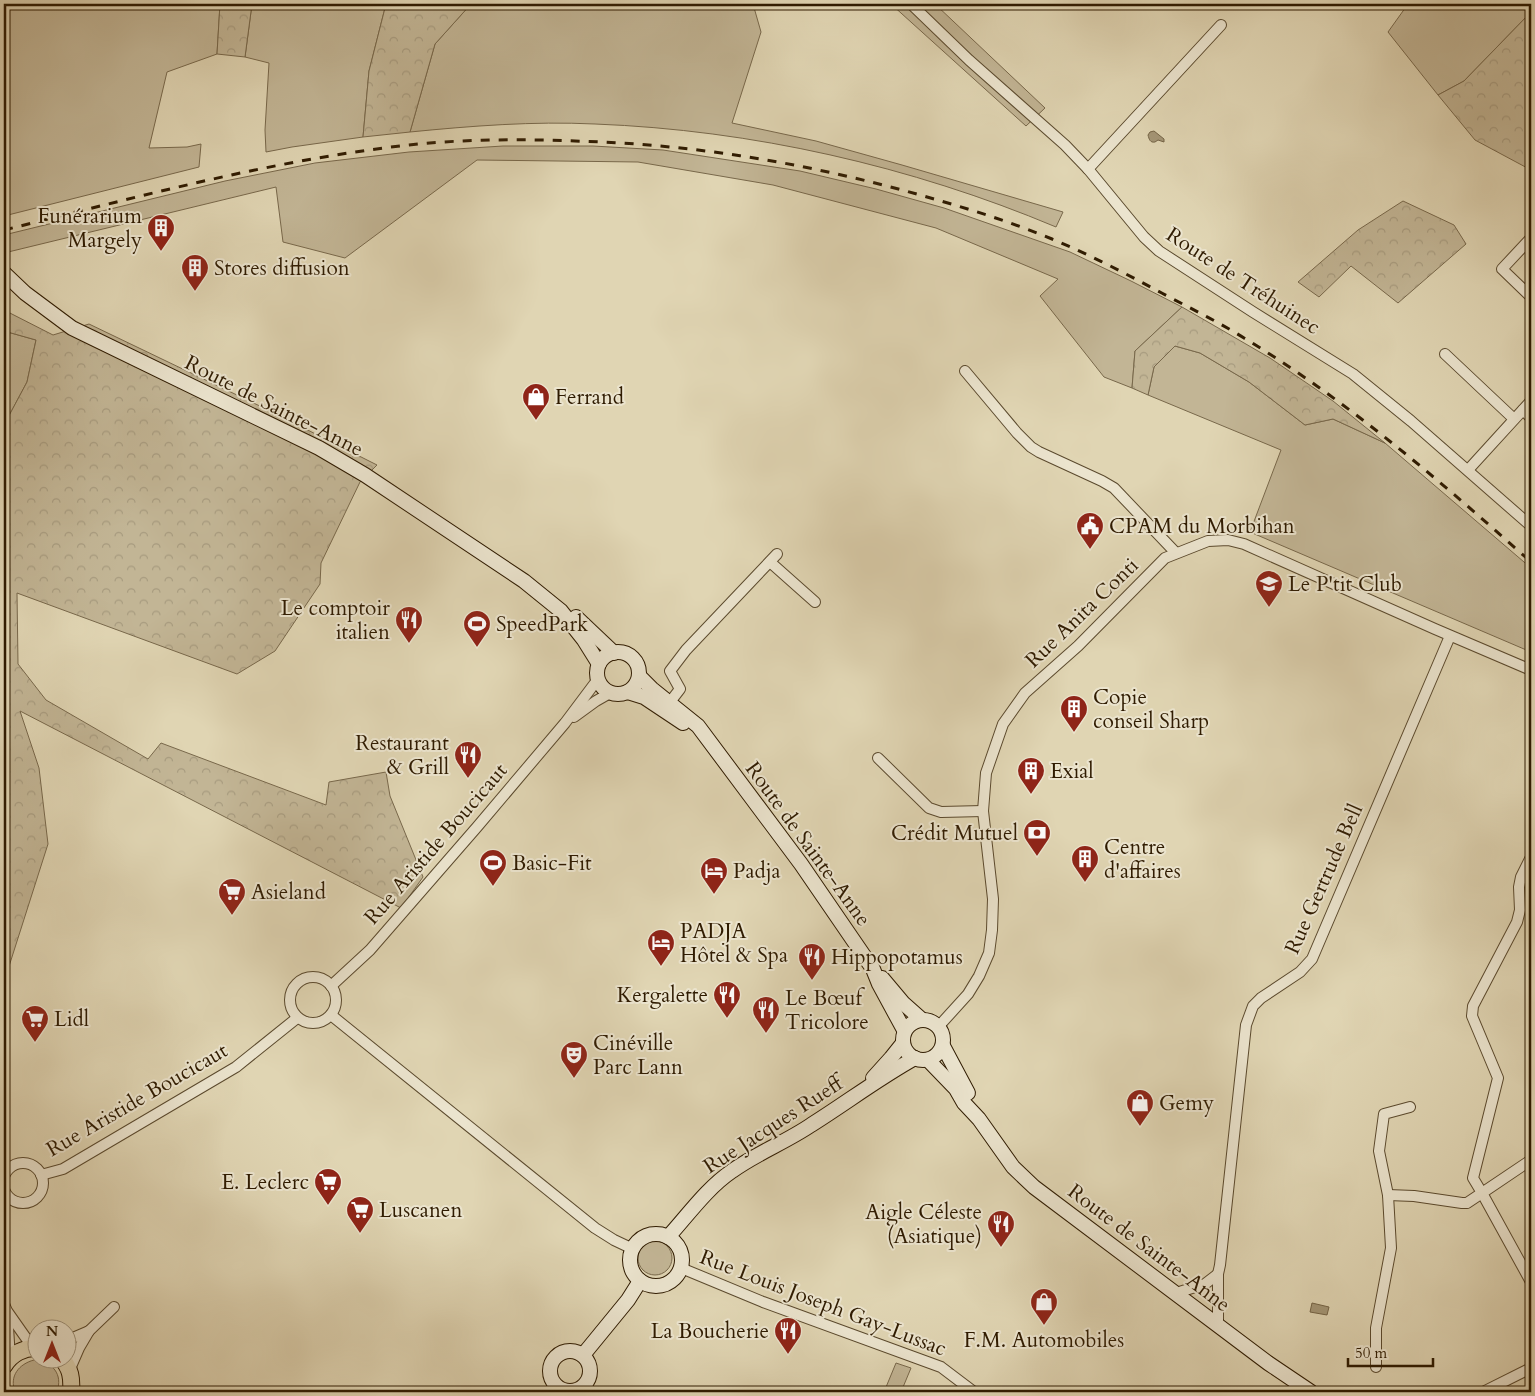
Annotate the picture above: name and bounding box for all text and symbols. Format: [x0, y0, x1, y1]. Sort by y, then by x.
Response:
place label: Funérarium Margely [37, 202, 142, 255]
building icon: Funérarium Margely [146, 213, 176, 252]
street label: Route de Tréhuinec [1160, 220, 1326, 342]
building icon: Stores diffusion [180, 253, 210, 292]
place label: Stores diffusion [214, 254, 350, 283]
street label: Route de Sainte-Anne [180, 348, 368, 464]
shop icon: Ferrand [521, 382, 551, 421]
place label: Ferrand [555, 383, 624, 412]
public building icon: CPAM du Morbihan [1075, 511, 1105, 550]
place label: CPAM du Morbihan [1109, 512, 1295, 541]
street label: Rue Anita Conti [1019, 551, 1145, 675]
school or university icon: Le P'tit Club [1254, 569, 1284, 608]
place label: Le P'tit Club [1288, 570, 1402, 599]
place label: Le comptoir italien [281, 594, 390, 647]
restaurant icon: Le comptoir italien [394, 605, 424, 644]
sports icon: SpeedPark [462, 609, 492, 648]
place label: SpeedPark [496, 610, 589, 639]
place label: Copie conseil Sharp [1093, 683, 1209, 736]
building icon: Copie conseil Sharp [1059, 694, 1089, 733]
place label: Restaurant & Grill [355, 729, 449, 782]
restaurant icon: Restaurant & Grill [453, 740, 483, 779]
street label: Route de Sainte-Anne [738, 756, 878, 932]
building icon: Exial [1016, 756, 1046, 795]
street label: Rue Aristide Boucicaut [358, 757, 514, 931]
place label: Exial [1050, 757, 1094, 786]
street label: Rue Gertrude Bell [1278, 799, 1370, 959]
bank icon: Crédit Mutuel [1022, 818, 1052, 857]
place label: Crédit Mutuel [891, 819, 1018, 848]
place label: Centre d'affaires [1104, 833, 1181, 886]
building icon: Centre d'affaires [1070, 844, 1100, 883]
sports icon: Basic-Fit [478, 848, 508, 887]
place label: Basic-Fit [512, 849, 592, 878]
hotel icon: Padja [699, 856, 729, 895]
place label: Padja [733, 857, 781, 886]
supermarket icon: Asieland [217, 877, 247, 916]
place label: Asieland [251, 878, 326, 907]
place label: PADJA Hôtel & Spa [680, 917, 788, 970]
hotel icon: PADJA Hôtel & Spa [646, 928, 676, 967]
restaurant icon: Hippopotamus [797, 942, 827, 981]
place label: Hippopotamus [831, 943, 963, 972]
restaurant icon: Kergalette [712, 980, 742, 1019]
place label: Kergalette [617, 981, 708, 1010]
place label: Le Bœuf Tricolore [785, 984, 869, 1037]
restaurant icon: Le Bœuf Tricolore [751, 995, 781, 1034]
supermarket icon: Lidl [20, 1004, 50, 1043]
place label: Lidl [54, 1005, 89, 1034]
place label: Cinéville Parc Lann [593, 1029, 683, 1082]
street label: Rue Aristide Boucicaut [41, 1036, 233, 1164]
theatre icon: Cinéville Parc Lann [559, 1040, 589, 1079]
street label: Rue Jacques Rueff [698, 1067, 851, 1181]
shop icon: Gemy [1125, 1088, 1155, 1127]
place label: Gemy [1159, 1089, 1214, 1118]
supermarket icon: E. Leclerc [313, 1167, 343, 1206]
place label: E. Leclerc [221, 1168, 309, 1197]
street label: Route de Sainte-Anne [1062, 1177, 1236, 1319]
supermarket icon: Luscanen [345, 1195, 375, 1234]
place label: Luscanen [379, 1196, 462, 1225]
place label: Aigle Céleste (Asiatique) [865, 1198, 982, 1251]
restaurant icon: Aigle Céleste (Asiatique) [986, 1209, 1016, 1248]
street label: Rue Louis Joseph Gay-Lussac [696, 1243, 950, 1363]
shop icon: F.M. Automobiles [1029, 1287, 1059, 1326]
restaurant icon: La Boucherie [773, 1316, 803, 1355]
place label: La Boucherie [651, 1317, 769, 1346]
north arrow [28, 1318, 78, 1368]
text: N [46, 1322, 58, 1341]
place label: F.M. Automobiles [964, 1326, 1124, 1355]
scale bar [1348, 1336, 1432, 1368]
text: 50 m [1355, 1343, 1387, 1363]

